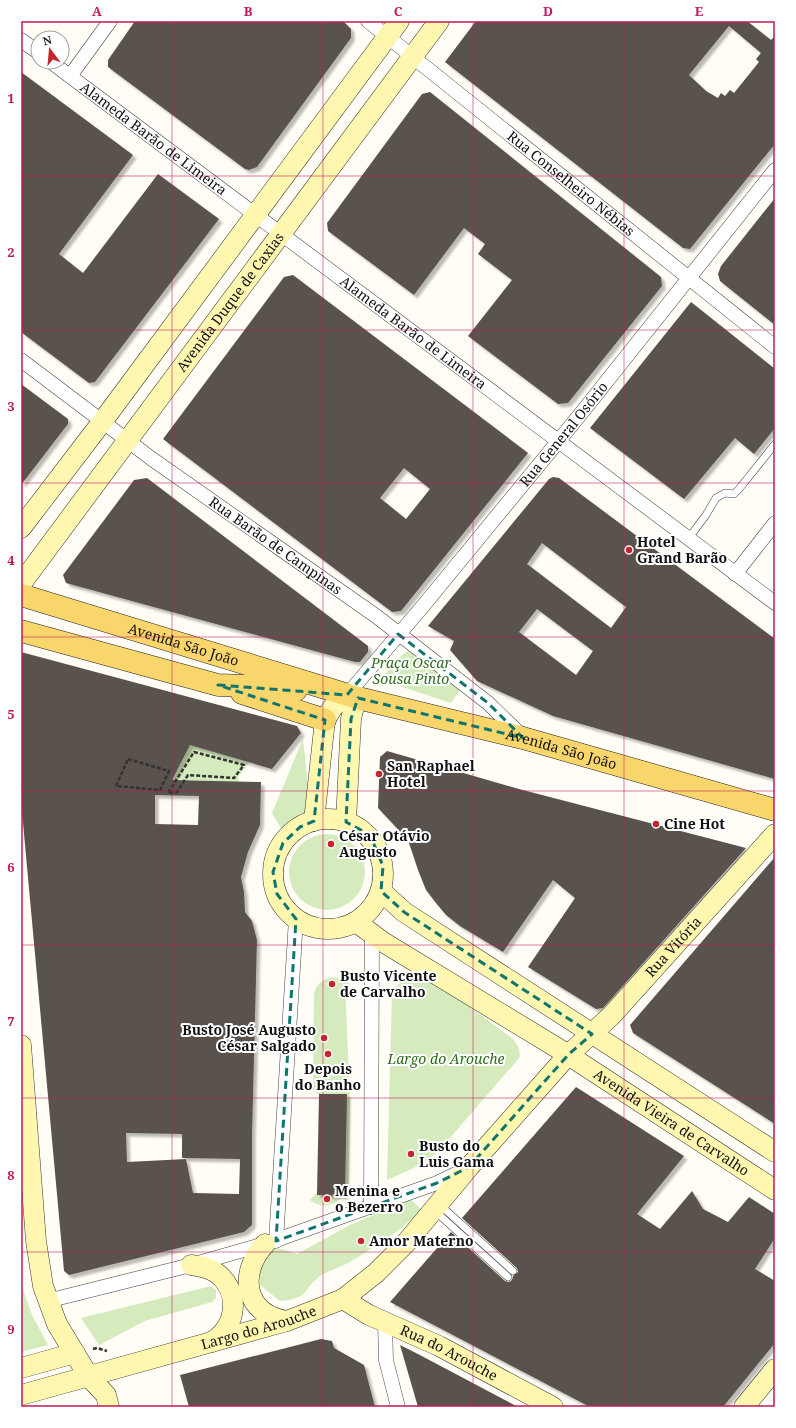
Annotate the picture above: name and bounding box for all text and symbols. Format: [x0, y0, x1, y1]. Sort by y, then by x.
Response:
text: A [92, 2, 102, 20]
text: B [244, 2, 253, 20]
text: C [394, 2, 403, 20]
text: D [543, 2, 553, 20]
text: E [695, 2, 704, 20]
north arrow [30, 30, 70, 70]
text: N [41, 31, 54, 48]
street label: Alameda Barão de Limeira [77, 77, 231, 199]
text: 1 [7, 89, 15, 107]
street label: Rua Conselheiro Nébias [504, 126, 639, 240]
street label: Avenida Duque de Caxias [172, 228, 288, 375]
text: 2 [7, 243, 15, 261]
street label: Alameda Barão de Limeira [336, 271, 491, 393]
street label: Rua General Osório [515, 378, 612, 490]
text: 3 [7, 397, 15, 415]
street label: Rua Barão de Campinas [205, 492, 346, 598]
place label: Hotel Grand Barão [637, 532, 727, 567]
marker: Hotel Grand Barão [624, 545, 634, 555]
text: 4 [7, 551, 15, 569]
street label: Avenida São João [126, 618, 241, 670]
park label: Praça Oscar Sousa Pinto [370, 653, 451, 688]
text: 5 [7, 705, 15, 723]
street label: Avenida São João [504, 724, 619, 773]
place label: San Raphael Hotel [387, 756, 475, 791]
marker: San Raphael Hotel [374, 769, 384, 779]
place label: Cine Hot [664, 814, 725, 833]
marker: Cine Hot [651, 819, 661, 829]
place label: César Otávio Augusto [339, 826, 430, 861]
marker: César Otávio Augusto [326, 839, 336, 849]
text: 6 [7, 858, 15, 876]
street label: Rua Vitória [641, 912, 705, 981]
place label: Busto Vicente de Carvalho [340, 966, 437, 1001]
marker: Busto Vicente de Carvalho [327, 979, 337, 989]
text: 7 [7, 1012, 15, 1030]
place label: Busto José Augusto César Salgado [182, 1020, 316, 1055]
marker: Busto José Augusto César Salgado [319, 1033, 329, 1043]
marker: Depois do Banho [323, 1049, 333, 1059]
park label: Largo do Arouche [386, 1049, 505, 1068]
place label: Depois do Banho [295, 1059, 361, 1094]
street label: Avenida Vieira de Carvalho [590, 1064, 753, 1180]
place label: Busto do Luis Gama [419, 1136, 494, 1171]
marker: Busto do Luis Gama [406, 1149, 416, 1159]
text: 8 [7, 1166, 15, 1184]
place label: Menina e o Bezerro [335, 1181, 403, 1216]
marker: Menina e o Bezerro [322, 1194, 332, 1204]
place label: Amor Materno [369, 1231, 474, 1250]
marker: Amor Materno [356, 1236, 366, 1246]
street label: Largo do Arouche [199, 1300, 319, 1353]
text: 9 [7, 1320, 15, 1338]
street label: Rua do Arouche [397, 1320, 501, 1385]

